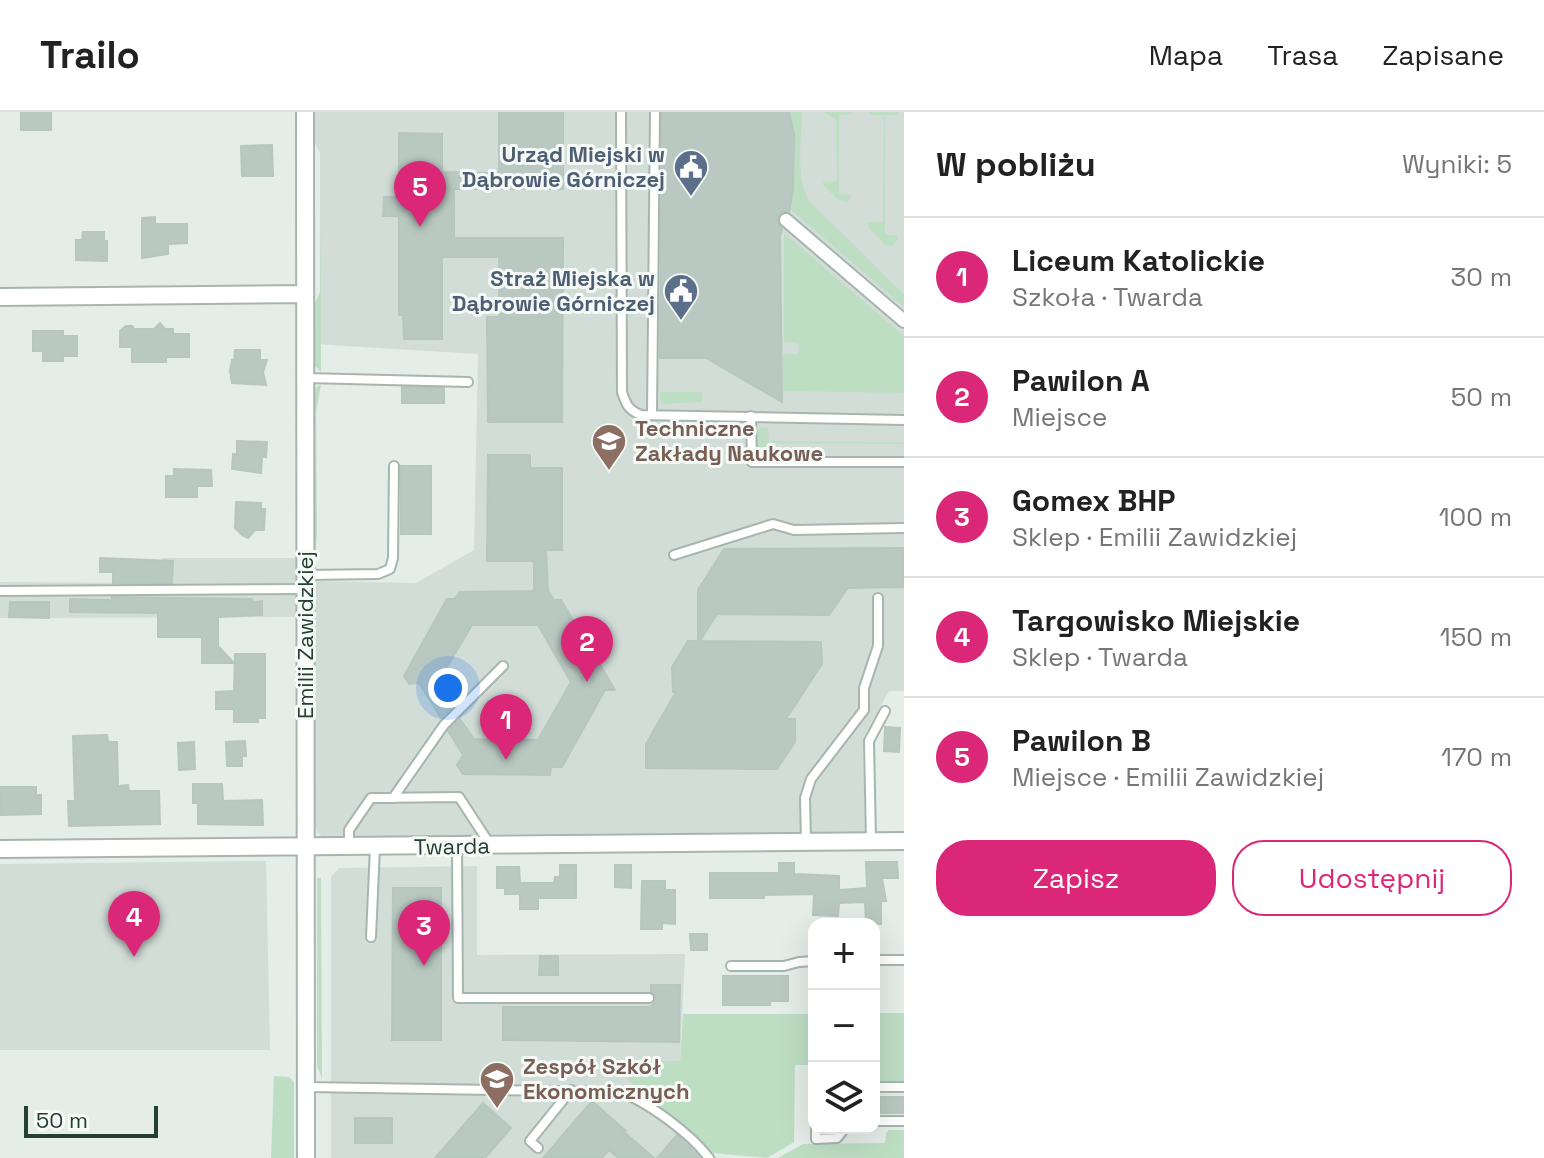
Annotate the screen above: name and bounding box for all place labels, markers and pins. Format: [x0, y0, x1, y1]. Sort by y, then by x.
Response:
place label: Urząd Miejski w Dąbrowie Górniczej [462, 140, 665, 193]
public building icon: Urząd Miejski w Dąbrowie Górniczej [672, 148, 710, 198]
pin: 5 [394, 161, 446, 227]
place label: Straż Miejska w Dąbrowie Górniczej [452, 264, 655, 317]
public building icon: Straż Miejska w Dąbrowie Górniczej [662, 272, 700, 322]
place label: Techniczne Zakłady Naukowe [635, 414, 823, 467]
school or university icon: Techniczne Zakłady Naukowe [590, 422, 628, 472]
pin: 2 [561, 616, 613, 682]
pin: 1 [480, 694, 532, 760]
pin: 4 [108, 891, 160, 957]
pin: 3 [398, 900, 450, 966]
place label: Zespół Szkół Ekonomicznych [523, 1052, 690, 1105]
school or university icon: Zespół Szkół Ekonomicznych [478, 1060, 516, 1110]

